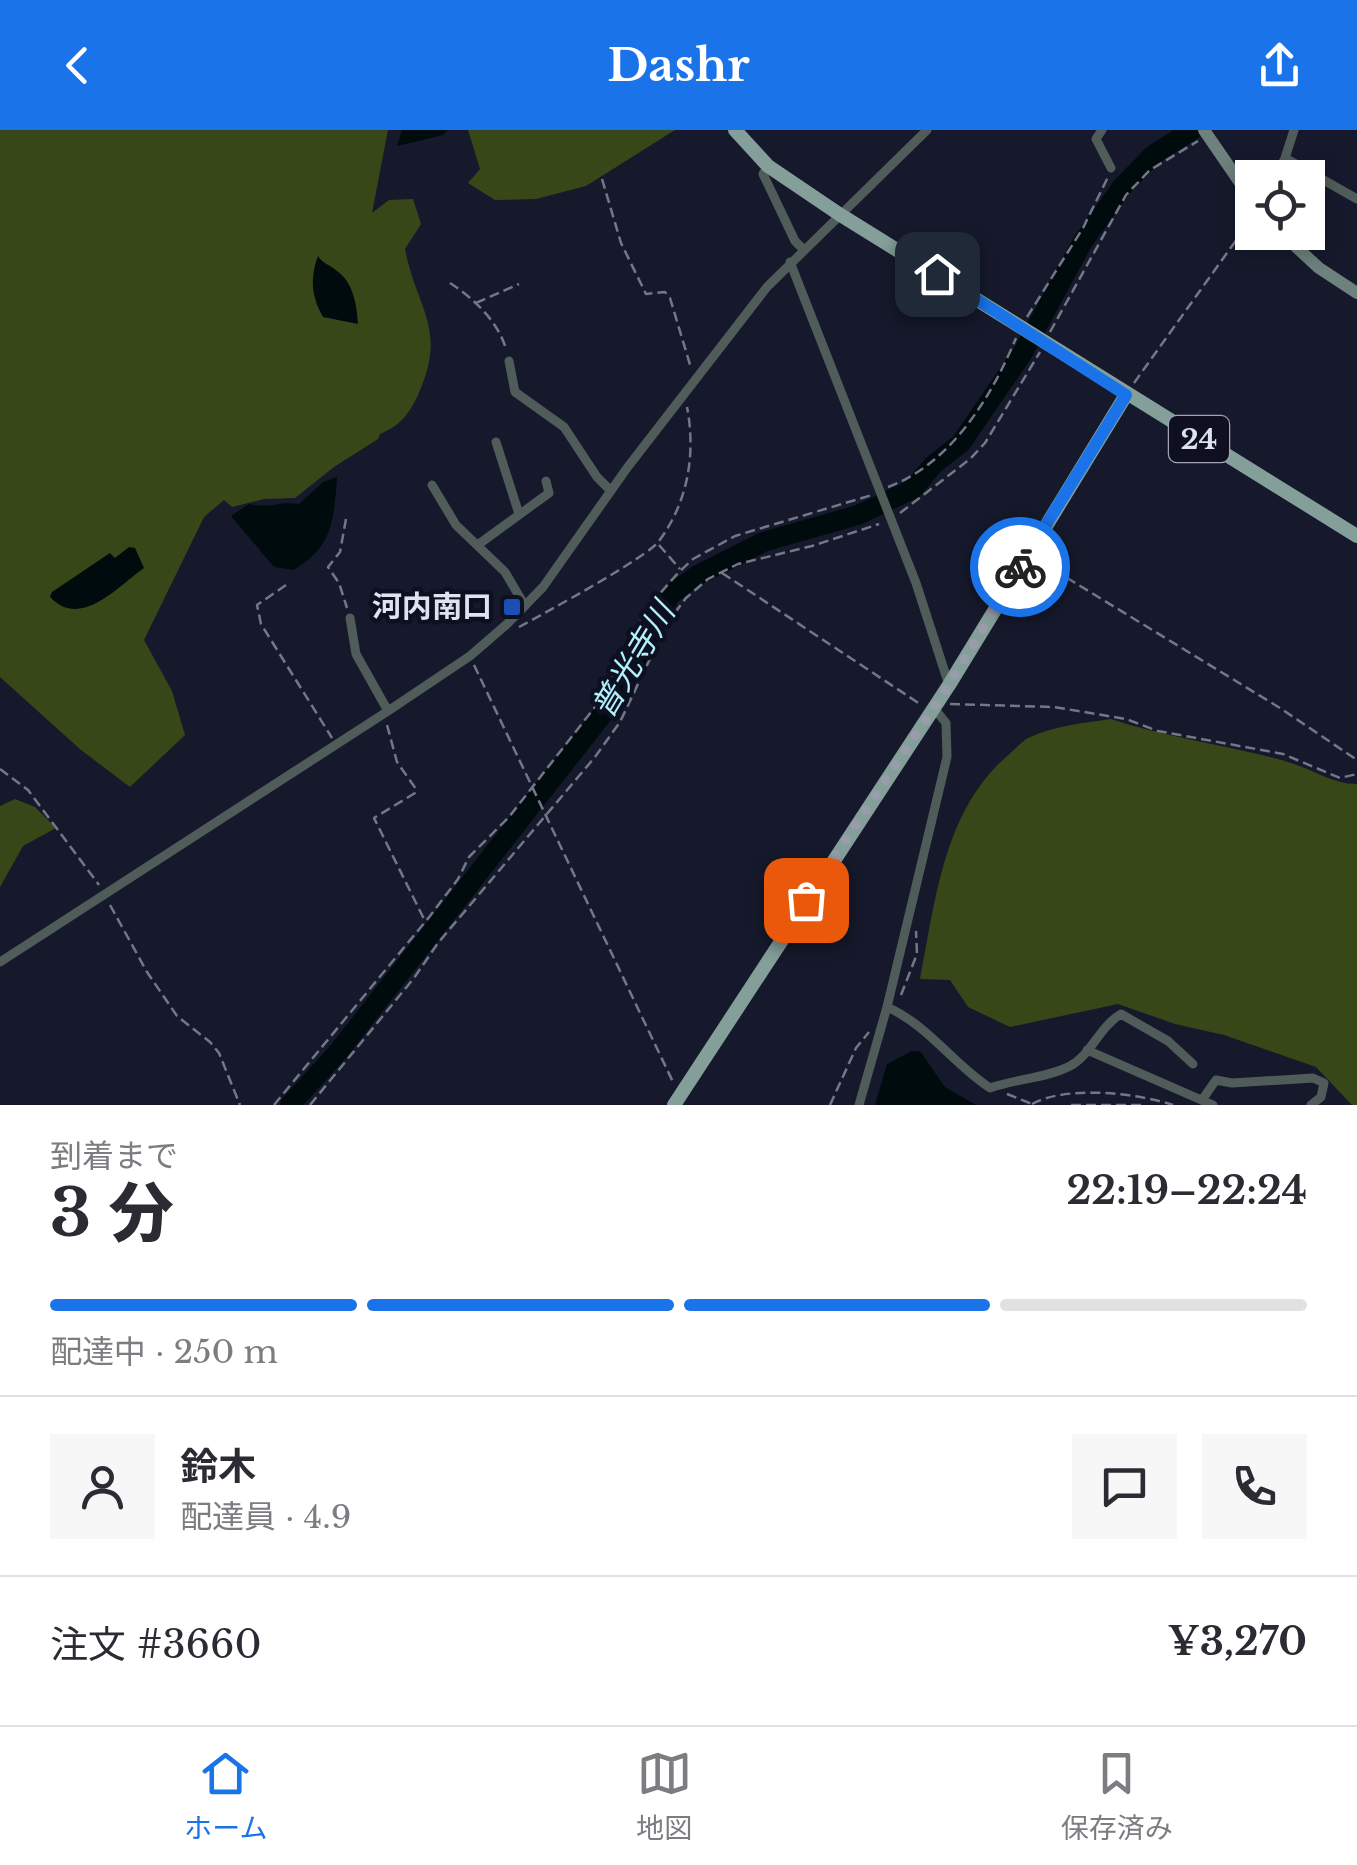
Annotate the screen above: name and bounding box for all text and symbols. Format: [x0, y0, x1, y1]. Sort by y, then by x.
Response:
text: Dashr [607, 37, 750, 93]
icon: back [50, 38, 105, 93]
icon: share [1252, 38, 1307, 93]
map controls [1235, 160, 1325, 250]
button: locate [1235, 160, 1325, 250]
pin [895, 232, 980, 317]
icon: home [910, 247, 965, 302]
road number: 24 [1169, 416, 1229, 462]
courier [970, 517, 1070, 617]
icon: bike [993, 540, 1048, 595]
place label: 河内南口 [372, 588, 492, 625]
water label: 普光寺川 [583, 592, 685, 725]
marker: 河内南口 [501, 596, 523, 618]
pin [764, 858, 849, 943]
icon: bag [779, 873, 834, 928]
text: 到着まで [50, 1136, 178, 1176]
text: 22:19–22:24 [1067, 1167, 1307, 1214]
text: 3 分 [50, 1173, 174, 1254]
text: 配達中 · 250 m [50, 1332, 278, 1372]
button: person [50, 1434, 155, 1539]
button: chat [1072, 1434, 1177, 1539]
button: phone [1202, 1434, 1307, 1539]
text: 鈴木 [180, 1443, 256, 1490]
text: 配達員 · 4.9 [180, 1497, 351, 1537]
text: ¥3,270 [1167, 1618, 1307, 1665]
text: 注文 #3660 [50, 1621, 262, 1668]
tab: ホーム [184, 1746, 267, 1846]
tab: 地図 [636, 1746, 692, 1846]
tab: 保存済み [1061, 1746, 1173, 1846]

